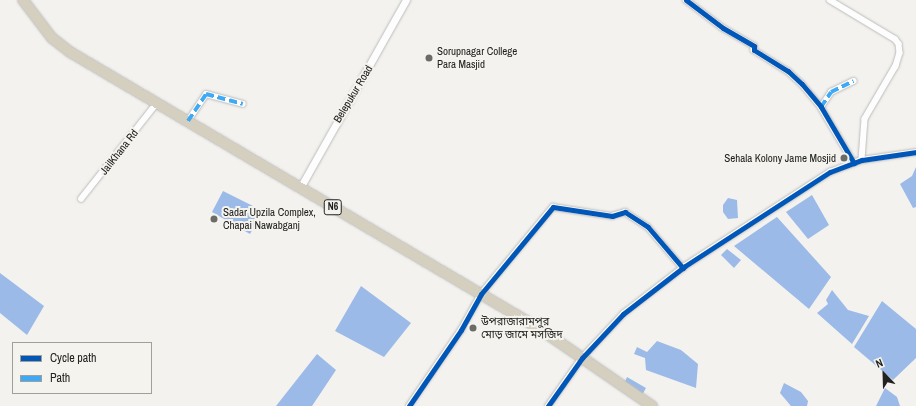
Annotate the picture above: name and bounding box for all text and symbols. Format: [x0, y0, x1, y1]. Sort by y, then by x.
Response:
place label: Sorupnagar College Para Masjid [437, 45, 517, 71]
marker: Sorupnagar College Para Masjid [424, 53, 434, 63]
street label: Belepukur Road [331, 63, 375, 125]
street label: JailKhana Rd [97, 127, 141, 177]
place label: Sehala Kolony Jame Mosjid [724, 151, 836, 165]
marker: Sehala Kolony Jame Mosjid [839, 153, 849, 163]
road number: N6 [323, 199, 343, 215]
place label: Sadar Upzila Complex, Chapai Nawabganj [223, 206, 316, 232]
marker: Sadar Upzila Complex, Chapai Nawabganj [208, 213, 220, 225]
place label: উপরাজারামপুর মোড় জামে মসজিদ [481, 315, 563, 341]
marker: উপরাজারামপুর মোড় জামে মসজিদ [468, 323, 478, 333]
legend [12, 342, 152, 394]
text: Cycle path [50, 350, 97, 366]
north arrow [864, 354, 904, 394]
text: N [874, 355, 885, 371]
text: Path [50, 370, 70, 386]

